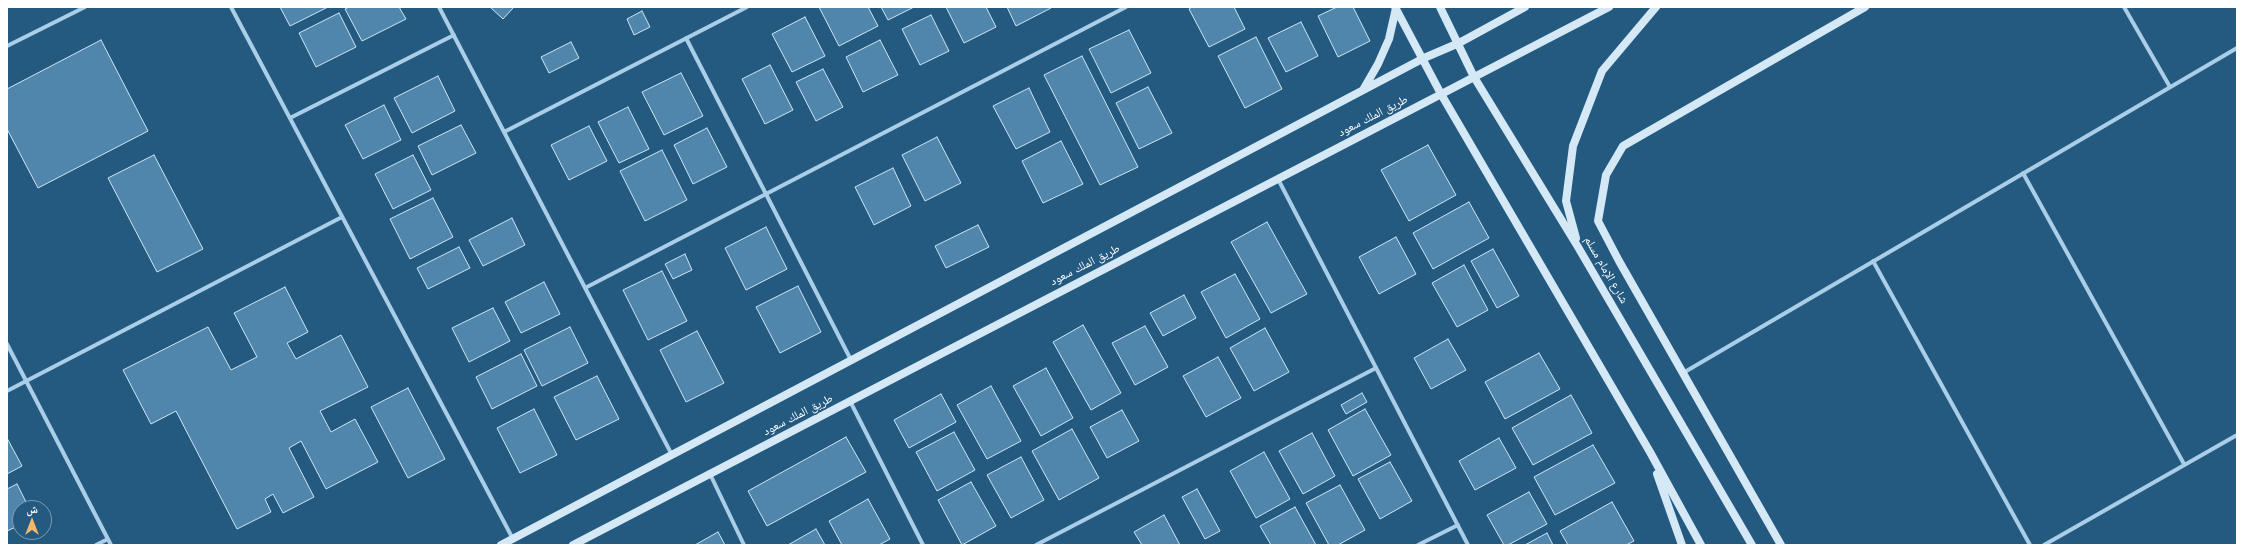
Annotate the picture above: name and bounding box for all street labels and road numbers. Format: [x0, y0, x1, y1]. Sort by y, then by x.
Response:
street label: طريق الملك سعود [1336, 92, 1410, 140]
street label: شارع الإمام مسلم [1581, 234, 1631, 306]
street label: طريق الملك سعود [1048, 241, 1122, 289]
street label: طريق الملك سعود [761, 391, 835, 439]

